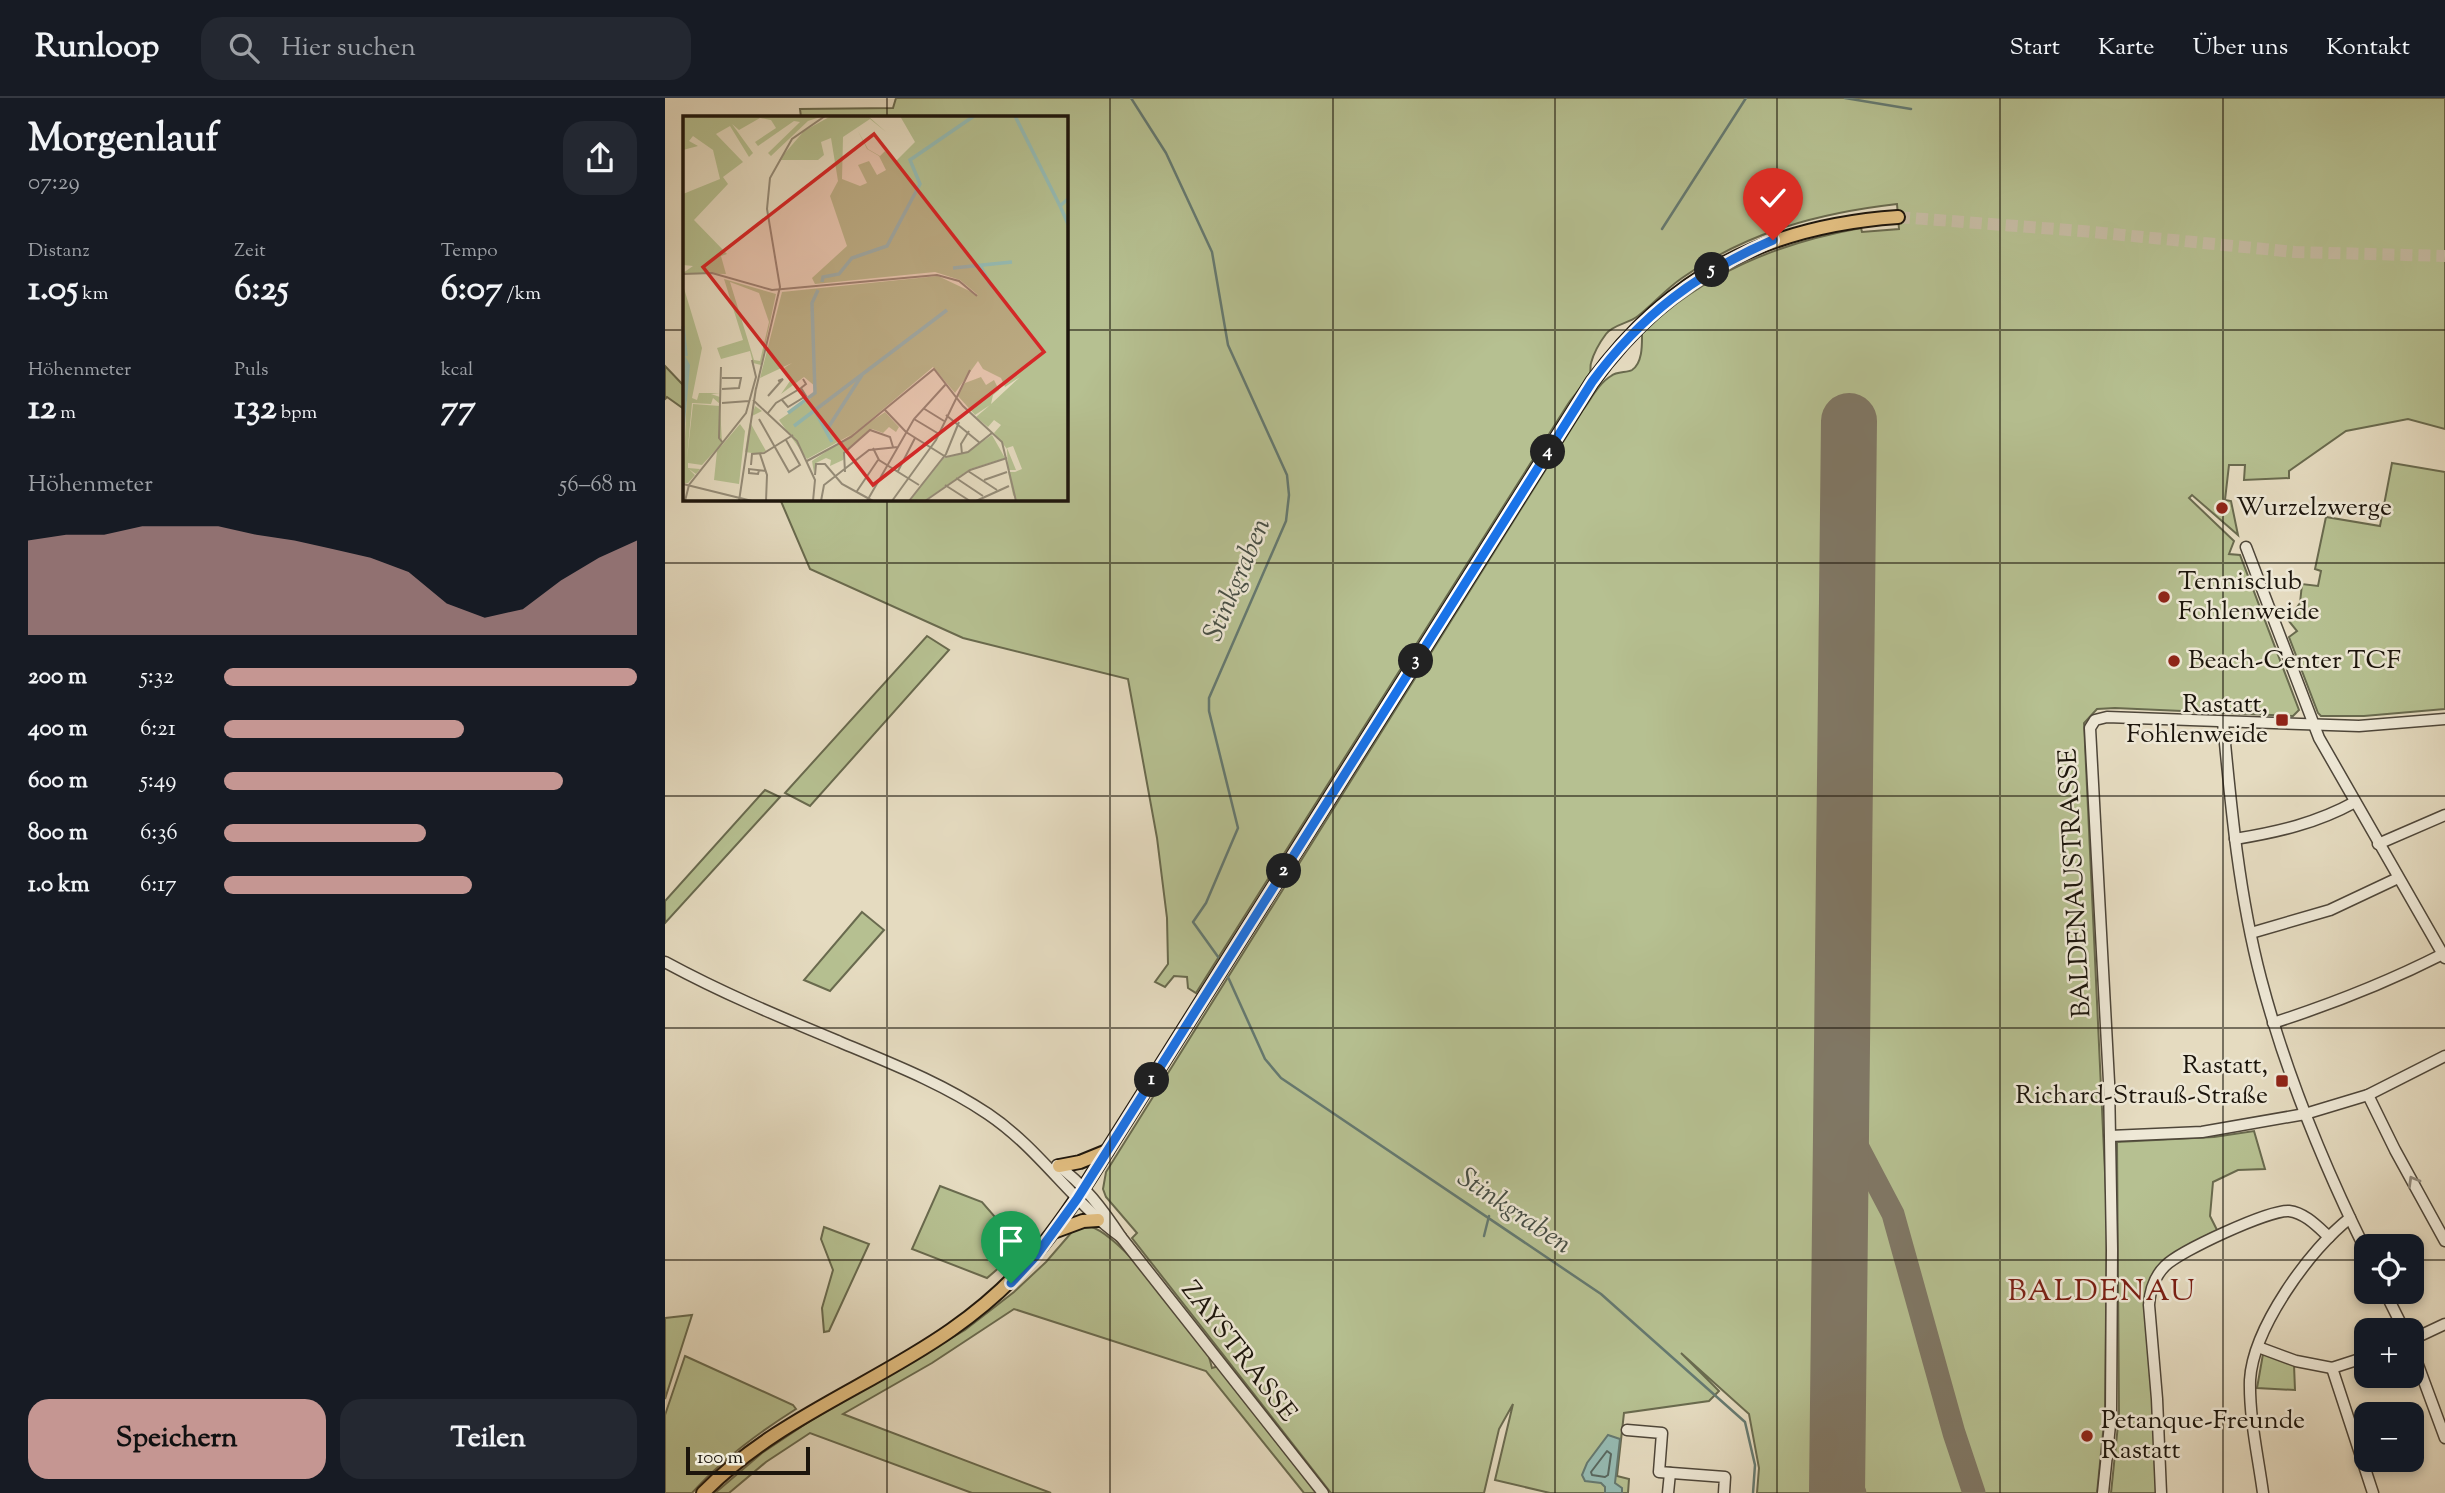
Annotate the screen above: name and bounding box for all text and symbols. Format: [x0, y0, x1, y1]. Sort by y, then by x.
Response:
search box [201, 17, 691, 80]
text: Runloop [35, 24, 159, 72]
icon: search [225, 29, 263, 67]
text: Hier suchen [281, 30, 416, 67]
text: Start [2009, 31, 2060, 65]
text: Karte [2098, 31, 2154, 65]
text: Über uns [2192, 31, 2288, 65]
text: Kontakt [2326, 31, 2410, 65]
text: Morgenlauf [28, 114, 219, 168]
inset map [683, 116, 1067, 500]
button: share [563, 121, 637, 195]
text: 07:29 [28, 167, 80, 200]
pin [1743, 168, 1803, 240]
icon: check [1754, 179, 1792, 217]
text: Distanz [28, 238, 90, 265]
text: Zeit [234, 238, 266, 265]
text: Tempo [441, 238, 498, 265]
pin: 5 [1695, 252, 1729, 288]
text: 5 [1708, 256, 1715, 283]
text: 1.05 [28, 265, 78, 316]
text: 6:25 [234, 265, 289, 316]
text: 6:07 [441, 265, 503, 316]
text: km [78, 281, 108, 308]
text: /km [503, 281, 541, 308]
text: Höhenmeter [28, 357, 131, 384]
text: Puls [234, 357, 269, 384]
text: kcal [441, 357, 473, 384]
text: 12 [28, 384, 56, 435]
text: 132 [234, 384, 277, 435]
text: 77 [441, 384, 476, 435]
text: m [56, 400, 76, 427]
text: bpm [277, 400, 317, 427]
pin: 4 [1531, 434, 1565, 470]
text: 4 [1543, 438, 1552, 465]
text: Höhenmeter [28, 469, 153, 502]
text: 56–68 m [559, 469, 637, 502]
place label: Wurzelzwerge [2236, 490, 2392, 527]
marker: Wurzelzwerge [2214, 500, 2230, 516]
water label: Stinkgraben [1194, 512, 1282, 648]
place label: Tennisclub Fohlenweide [2178, 564, 2320, 631]
marker: Tennisclub Fohlenweide [2156, 589, 2172, 605]
place label: Beach-Center TCF [2188, 643, 2401, 680]
pin: 3 [1399, 644, 1433, 678]
text: 3 [1412, 647, 1419, 674]
marker: Beach-Center TCF [2166, 653, 2182, 669]
text: 200 m [28, 661, 87, 694]
text: 5:32 [140, 661, 174, 694]
place label: Rastatt, Fohlenweide [2126, 687, 2268, 754]
marker: Rastatt, Fohlenweide [2274, 712, 2290, 728]
text: 400 m [28, 713, 88, 746]
text: 6:21 [140, 713, 176, 746]
street label: BALDENAUSTRASSE [2050, 747, 2102, 1019]
text: 600 m [28, 765, 88, 798]
text: 5:49 [140, 765, 176, 798]
text: 800 m [28, 817, 88, 850]
text: 6:36 [140, 817, 178, 850]
pin: 2 [1267, 854, 1301, 888]
text: 2 [1279, 857, 1288, 884]
text: 1.0 km [28, 869, 90, 902]
text: 6:17 [140, 869, 177, 902]
place label: Rastatt, Richard-Strauß-Straße [2015, 1048, 2268, 1115]
pin: 1 [1135, 1062, 1169, 1098]
text: 1 [1148, 1066, 1155, 1093]
marker: Rastatt, Richard-Strauß-Straße [2274, 1073, 2290, 1089]
water label: Stinkgraben [1449, 1159, 1580, 1265]
one-way arrow [2408, 1175, 2421, 1188]
pin [981, 1211, 1041, 1283]
icon: arrive [992, 1222, 1030, 1260]
map controls [2354, 1234, 2424, 1472]
button: locate [2354, 1234, 2424, 1304]
district label: BALDENAU [2008, 1271, 2196, 1314]
street label: ZAYSTRASSE [1171, 1274, 1305, 1430]
button: + [2354, 1318, 2424, 1388]
button: Speichern [28, 1399, 326, 1479]
button: Teilen [340, 1399, 637, 1479]
button: − [2354, 1402, 2424, 1472]
place label: Petanque-Freunde Rastatt [2101, 1403, 2305, 1470]
marker: Petanque-Freunde Rastatt [2079, 1428, 2095, 1444]
scale bar [686, 1444, 810, 1476]
text: 100 m [697, 1445, 743, 1472]

